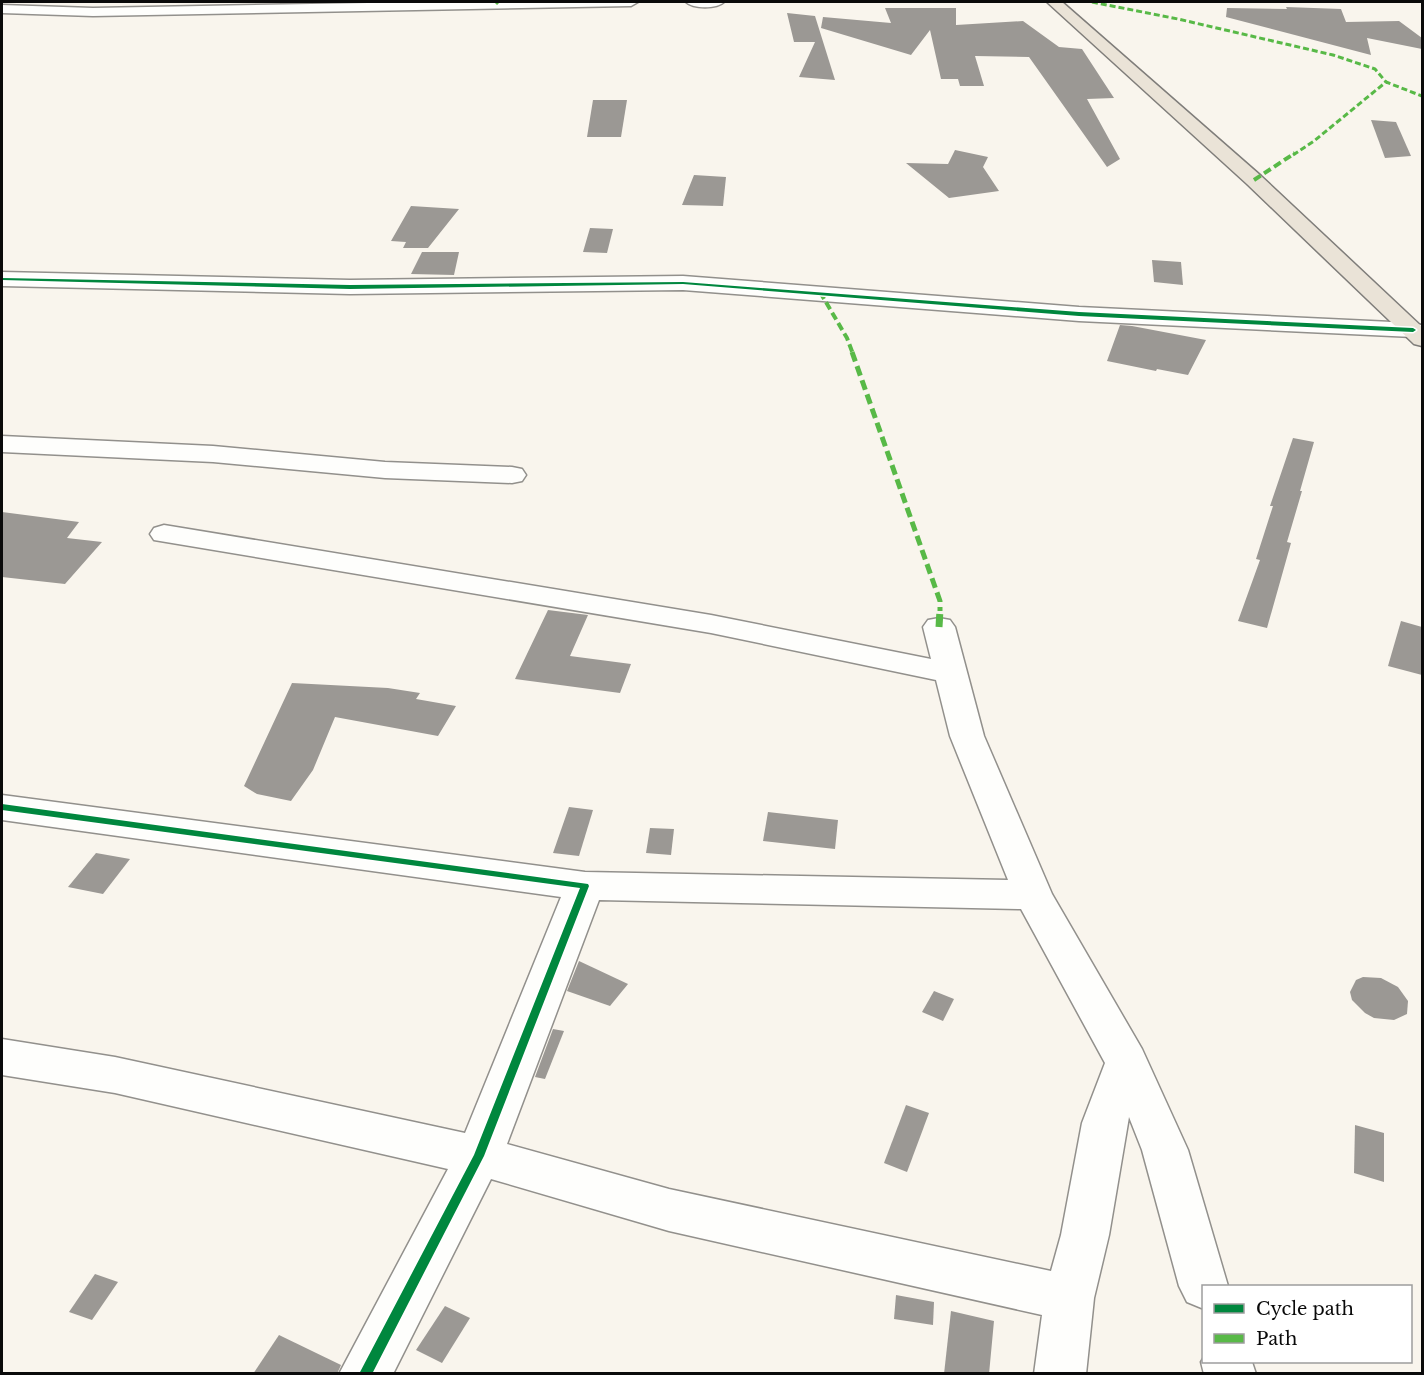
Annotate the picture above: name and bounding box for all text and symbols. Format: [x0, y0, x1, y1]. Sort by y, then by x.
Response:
legend [1202, 1285, 1412, 1363]
text: Cycle path [1256, 1298, 1354, 1320]
text: Path [1256, 1328, 1297, 1350]

